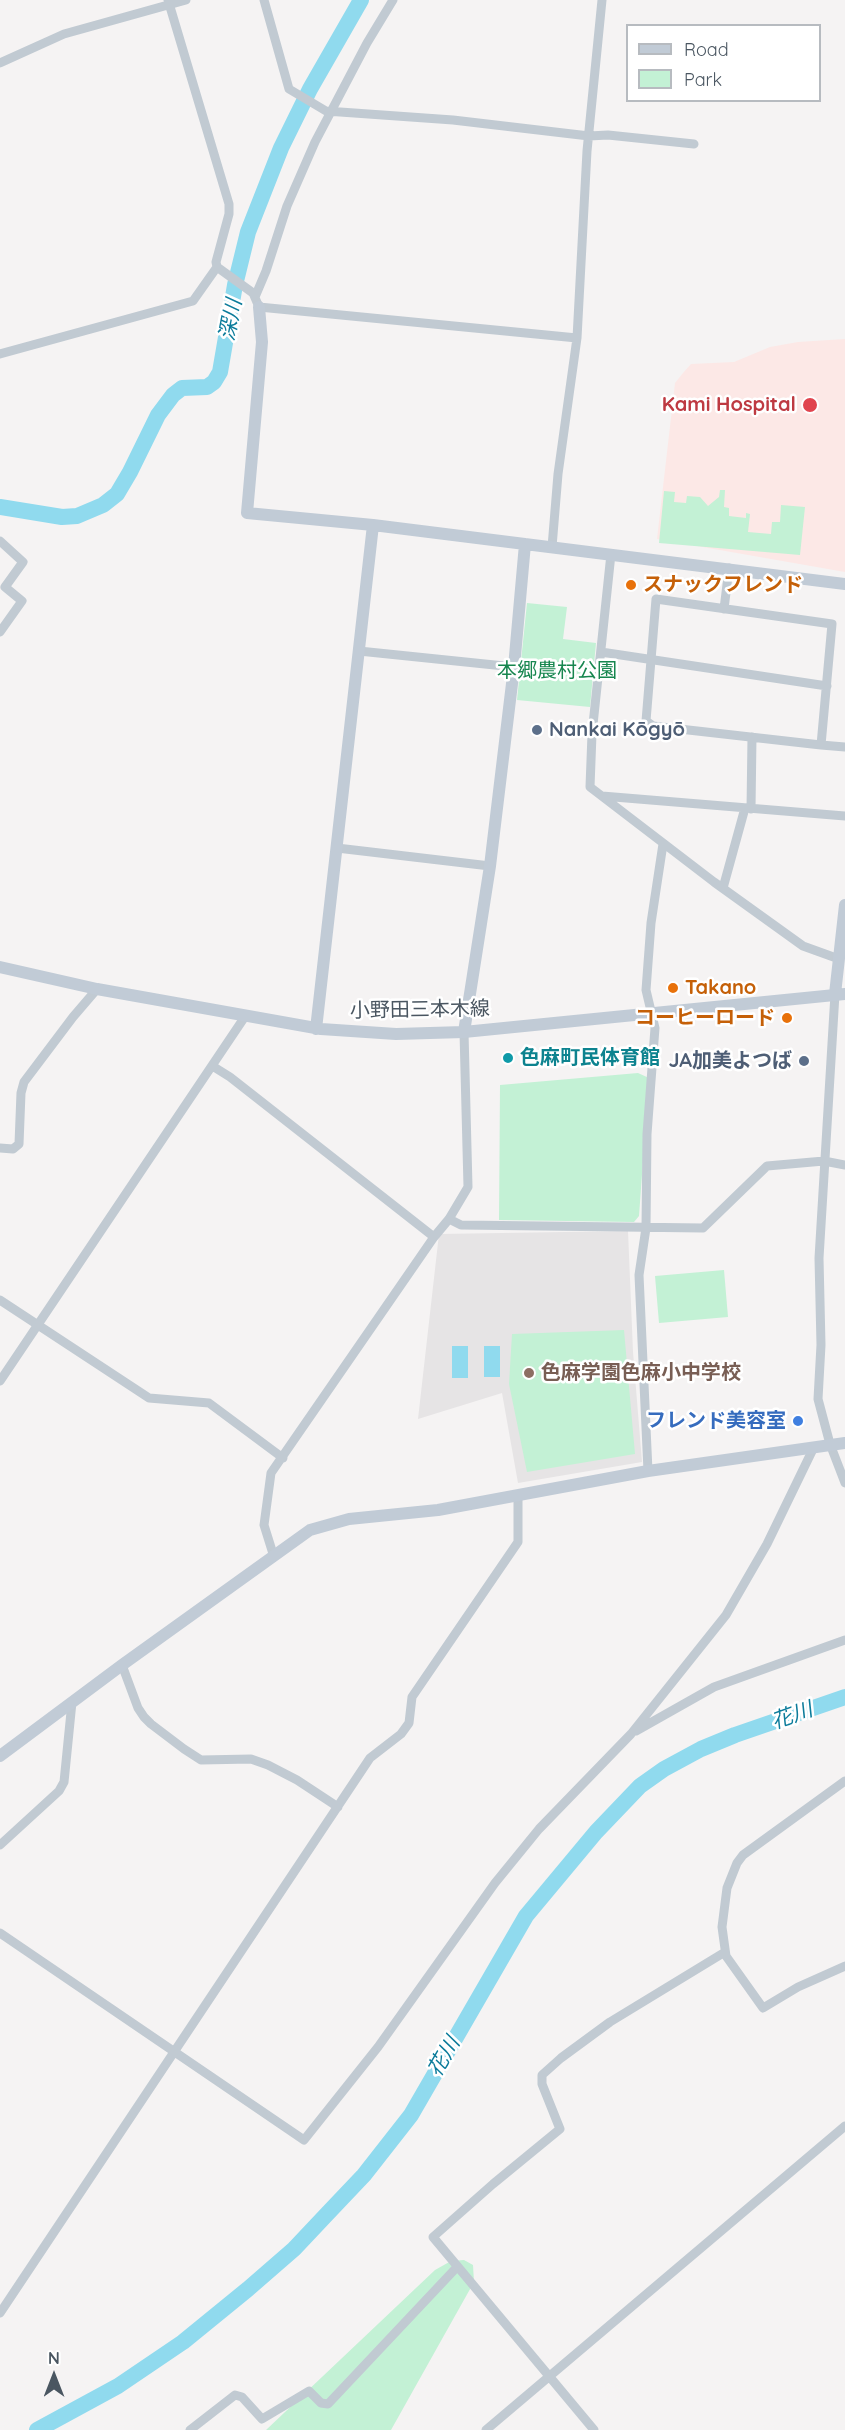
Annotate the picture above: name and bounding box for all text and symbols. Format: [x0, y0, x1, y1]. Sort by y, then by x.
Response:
legend [626, 24, 821, 102]
text: Road [684, 38, 729, 61]
text: Park [684, 68, 722, 91]
water label: 深川 [215, 297, 247, 343]
place label: Kami Hospital [662, 393, 796, 417]
marker: Kami Hospital [801, 396, 819, 414]
place label: スナックフレンド [643, 573, 803, 597]
marker: スナックフレンド [624, 578, 638, 592]
park label: 本郷農村公園 [497, 659, 617, 683]
place label: Nankai Kōgyō [549, 718, 685, 742]
marker: Nankai Kōgyō [530, 723, 544, 737]
place label: Takano [685, 976, 756, 1000]
marker: Takano [666, 981, 680, 995]
street label: 小野田三本木線 [350, 997, 490, 1023]
place label: コーヒーロード [635, 1006, 775, 1030]
marker: コーヒーロード [780, 1011, 794, 1025]
place label: 色麻町民体育館 [520, 1046, 660, 1070]
place label: JA加美よつば [668, 1049, 792, 1073]
marker: 色麻町民体育館 [501, 1051, 515, 1065]
marker: JA加美よつば [797, 1054, 811, 1068]
place label: 色麻学園色麻小中学校 [541, 1361, 741, 1385]
marker: 色麻学園色麻小中学校 [522, 1366, 536, 1380]
place label: フレンド美容室 [646, 1409, 786, 1433]
marker: フレンド美容室 [791, 1414, 805, 1428]
water label: 花川 [768, 1697, 816, 1735]
water label: 花川 [423, 2033, 465, 2081]
north arrow [24, 2346, 84, 2406]
text: N [48, 2348, 60, 2368]

